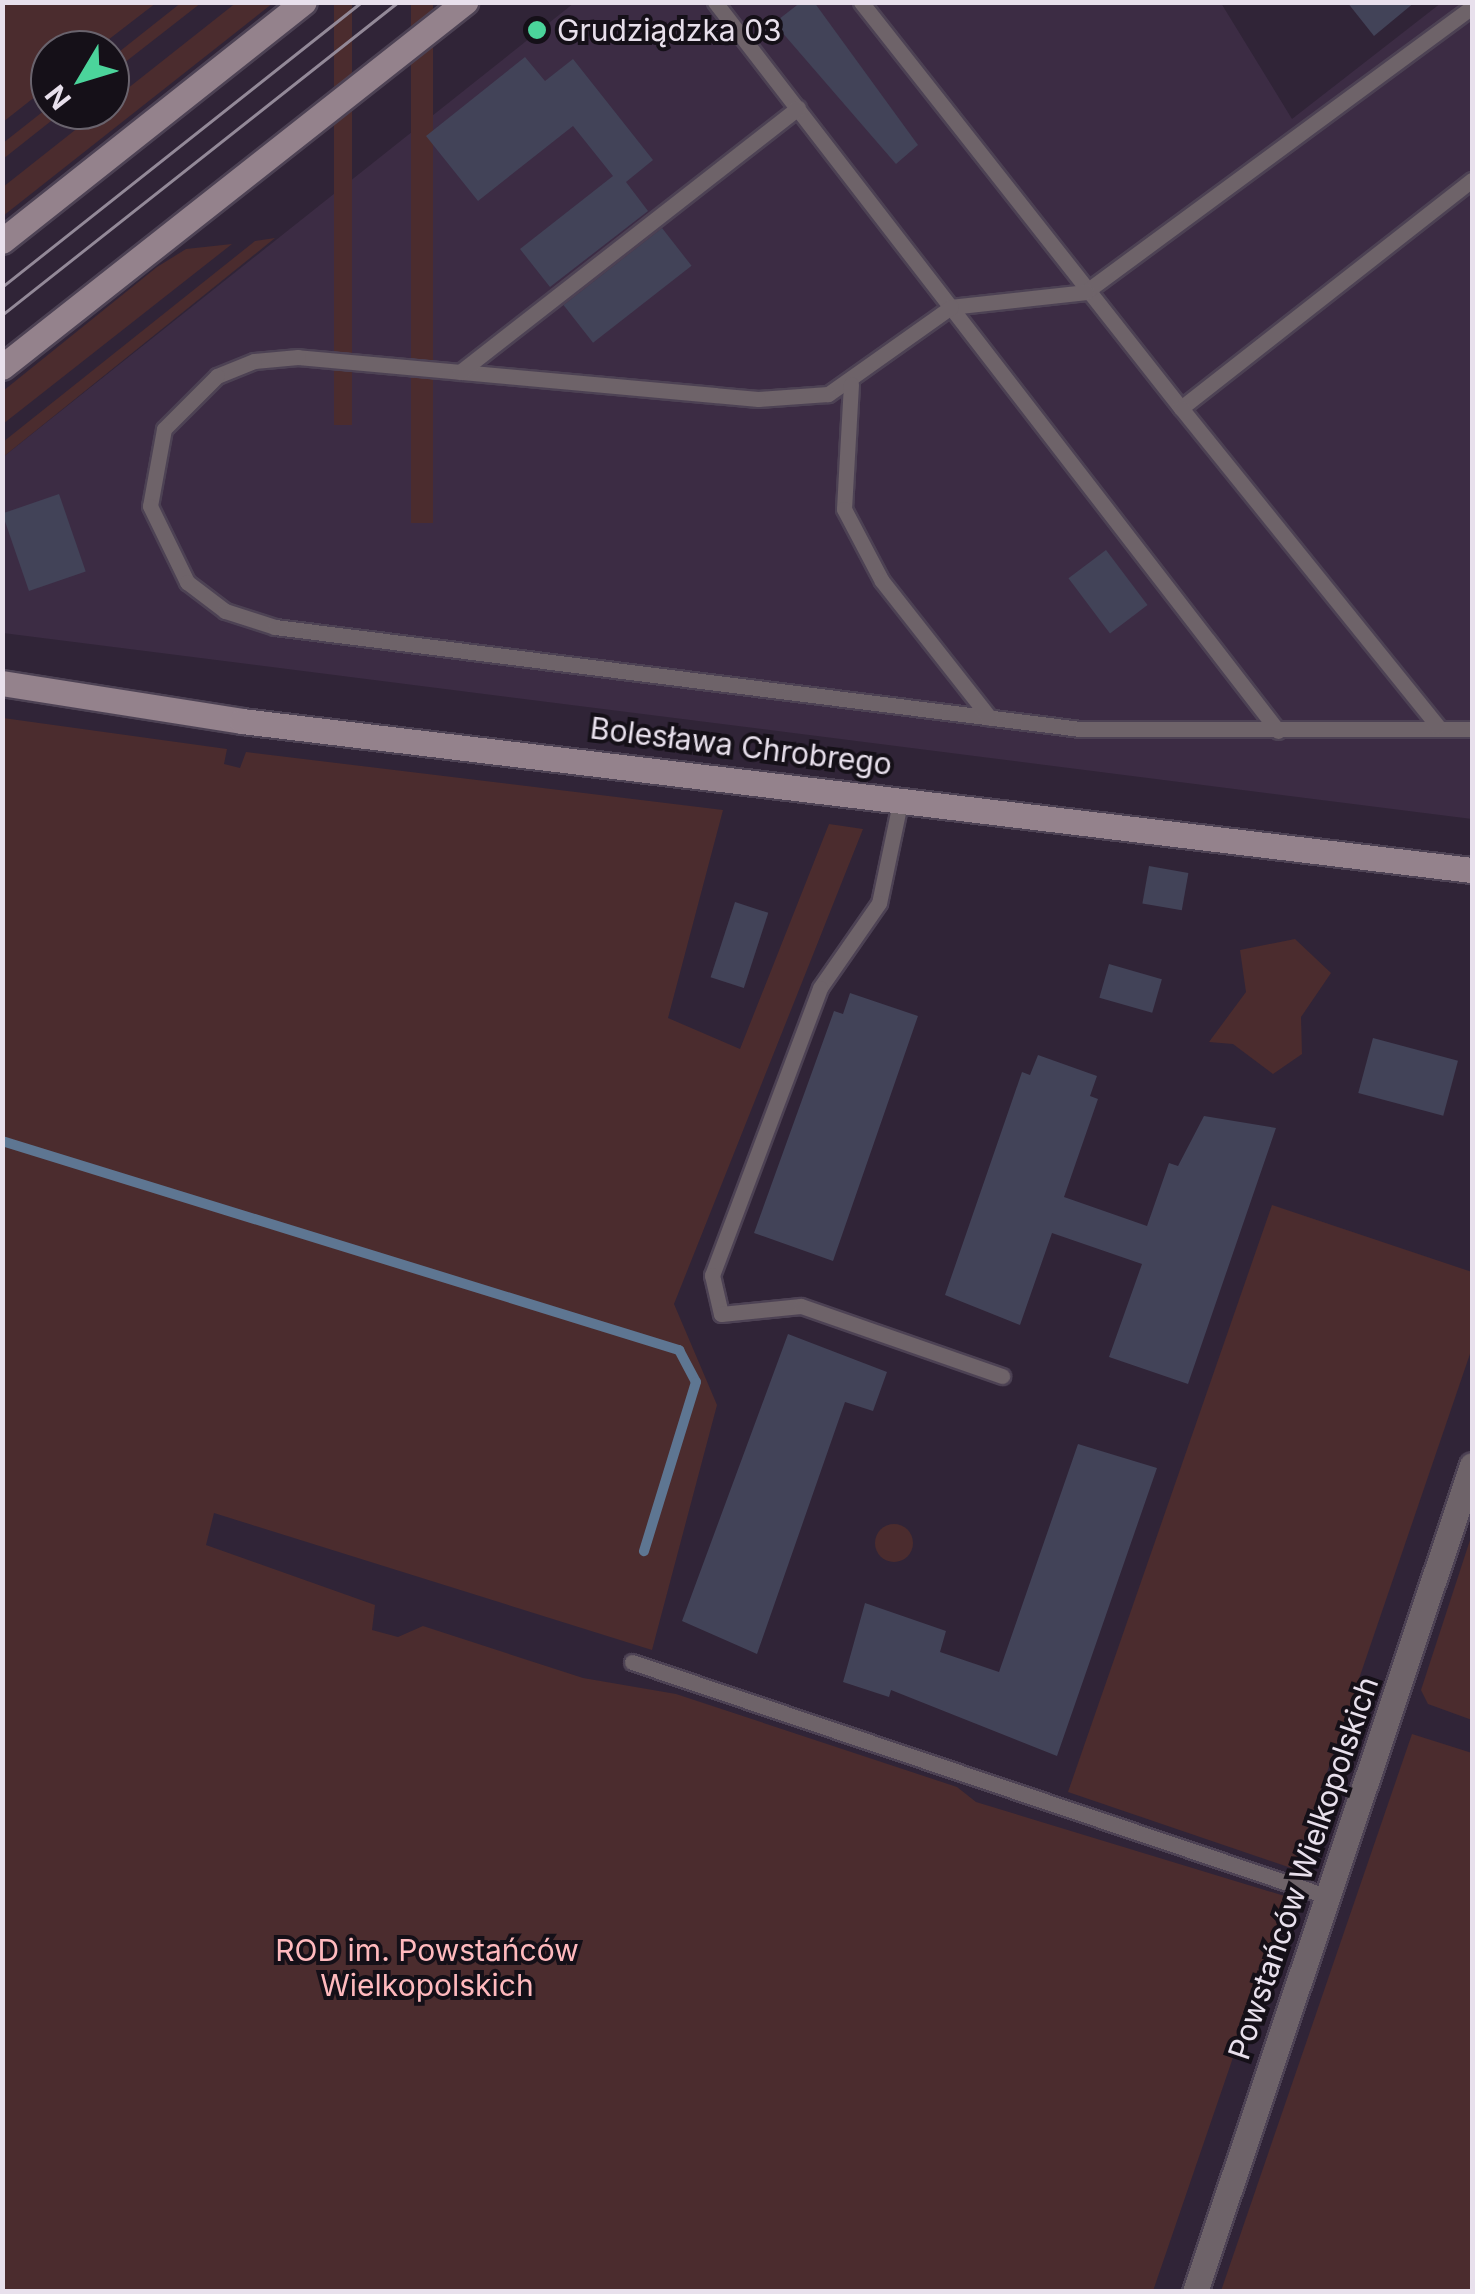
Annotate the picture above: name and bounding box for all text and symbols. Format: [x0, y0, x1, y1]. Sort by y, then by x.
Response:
place label: Grudziądzka 03 [557, 12, 782, 48]
marker: Grudziądzka 03 [526, 19, 548, 41]
north arrow [30, 30, 130, 130]
text: N [38, 78, 78, 116]
street label: Bolesława Chrobrego [588, 710, 894, 782]
street label: Powstańców Wielkopolskich [1220, 1672, 1386, 2064]
park label: ROD im. Powstańców Wielkopolskich [275, 1932, 579, 2002]

